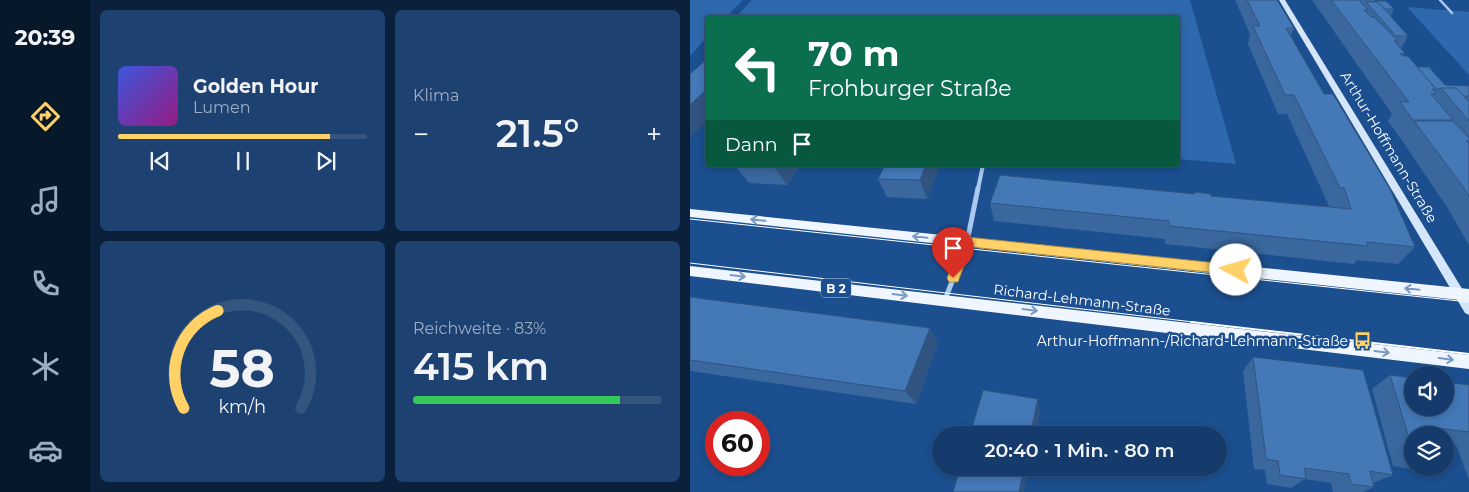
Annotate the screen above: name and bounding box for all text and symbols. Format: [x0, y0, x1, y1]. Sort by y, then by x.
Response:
text: 20:39 [15, 24, 75, 51]
text: 70 m [808, 32, 899, 75]
icon: left [725, 35, 790, 100]
street label: Arthur-Hoffmann-Straße [1337, 68, 1441, 226]
text: Golden Hour [193, 75, 319, 98]
text: Frohburger Straße [808, 75, 1011, 102]
text: Klima [413, 86, 459, 105]
text: Lumen [193, 98, 251, 117]
icon: directions [28, 99, 63, 134]
text: 21.5° [496, 110, 579, 157]
text: − [413, 117, 429, 151]
text: + [646, 117, 662, 151]
icon: arrive [788, 130, 816, 158]
text: Dann [725, 133, 778, 156]
icon: previous [146, 147, 174, 175]
icon: pause [229, 147, 257, 175]
icon: next [312, 147, 340, 175]
icon: music [28, 183, 63, 218]
one-way arrow [750, 215, 766, 225]
pin [932, 227, 974, 278]
one-way arrow [912, 232, 928, 242]
icon: arrive [939, 234, 967, 262]
position arrow [1209, 243, 1261, 295]
icon: phone [28, 266, 63, 301]
one-way arrow [730, 271, 746, 281]
road number: B 2 [821, 278, 851, 298]
street label: Richard-Lehmann-Straße [992, 280, 1172, 320]
one-way arrow [1404, 284, 1420, 294]
one-way arrow [892, 290, 908, 300]
one-way arrow [1021, 305, 1037, 315]
text: Reichweite · 83% [413, 319, 546, 338]
bus stop icon: Arthur-Hoffmann-/Richard-Lehmann-Straße [1352, 331, 1372, 351]
place label: Arthur-Hoffmann-/Richard-Lehmann-Straße [1037, 332, 1348, 350]
text: 58 [210, 337, 275, 400]
text: 415 km [413, 343, 549, 390]
one-way arrow [1374, 347, 1390, 357]
icon: climate [28, 349, 63, 384]
one-way arrow [1438, 354, 1454, 364]
map controls [1404, 366, 1454, 476]
button: sound [1404, 366, 1454, 416]
text: km/h [219, 396, 266, 417]
speed limit sign: 60 [705, 411, 770, 476]
button: layers [1404, 426, 1454, 476]
icon: car [28, 433, 63, 468]
text: 20:40 · 1 Min. · 80 m [984, 439, 1175, 462]

